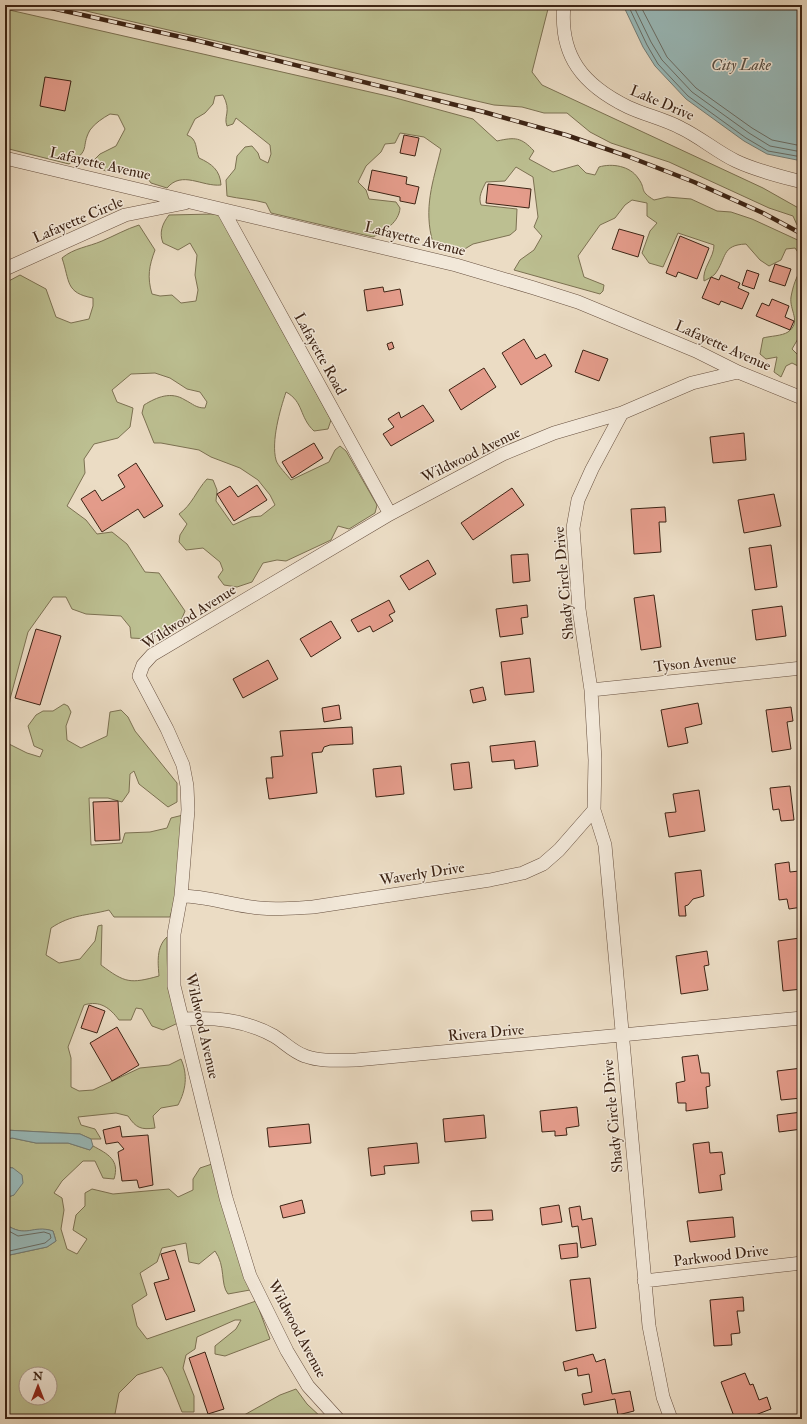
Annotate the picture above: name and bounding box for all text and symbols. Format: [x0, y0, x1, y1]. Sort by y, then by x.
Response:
water label: City Lake [711, 55, 772, 75]
street label: Lake Drive [627, 81, 697, 125]
street label: Lafayette Avenue [48, 143, 152, 185]
street label: Lafayette Circle [30, 192, 126, 248]
street label: Lafayette Avenue [363, 217, 467, 261]
street label: Lafayette Road [290, 310, 351, 399]
street label: Lafayette Avenue [672, 316, 774, 376]
street label: Wildwood Avenue [417, 423, 524, 488]
street label: Shady Circle Drive [550, 526, 578, 640]
street label: Wildwood Avenue [137, 580, 240, 654]
street label: Tyson Avenue [653, 649, 737, 677]
street label: Waverly Drive [377, 858, 466, 890]
street label: Wildwood Avenue [180, 970, 223, 1081]
street label: Rivera Drive [447, 1020, 525, 1046]
street label: Shady Circle Drive [599, 1059, 627, 1173]
street label: Parkwood Drive [672, 1241, 770, 1271]
street label: Wildwood Avenue [263, 1276, 331, 1381]
north arrow [18, 1366, 58, 1406]
text: N [32, 1370, 44, 1383]

